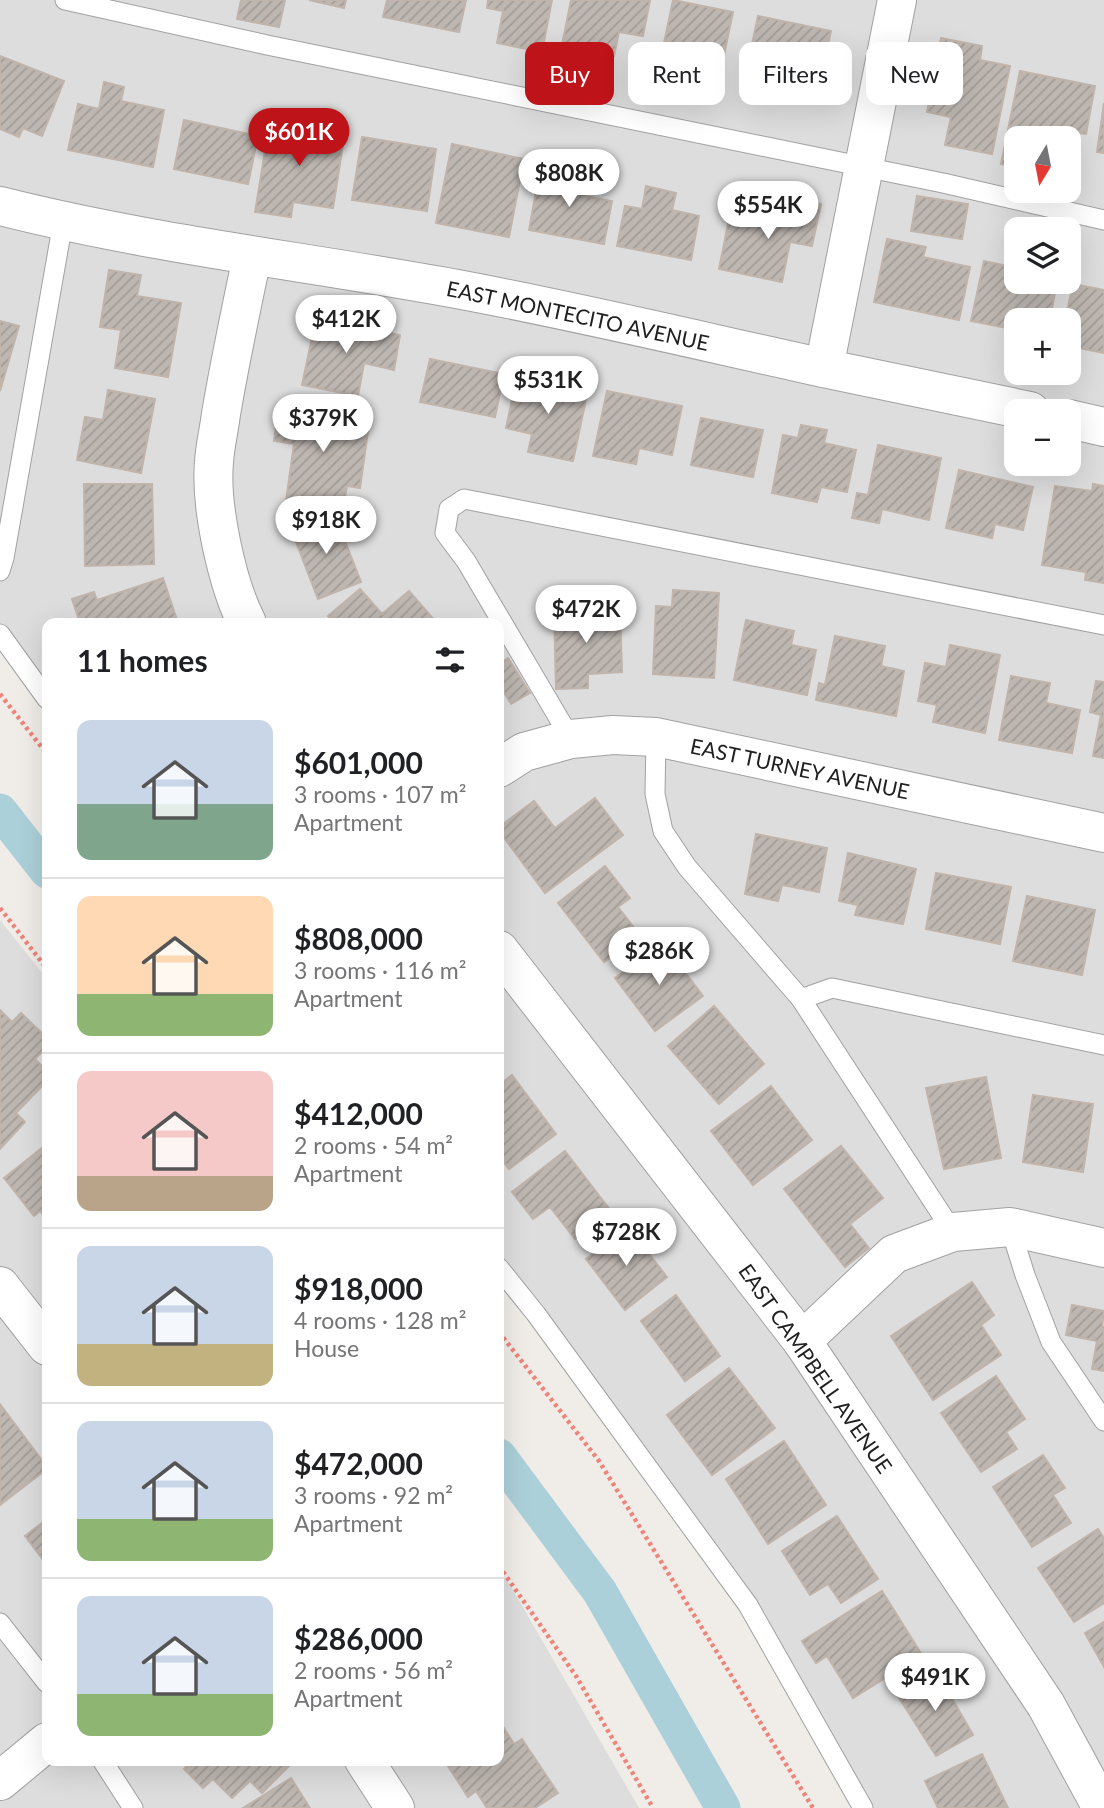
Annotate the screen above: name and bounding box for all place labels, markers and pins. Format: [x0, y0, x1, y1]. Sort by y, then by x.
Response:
pin: $601K [250, 108, 348, 168]
pin: $808K [520, 150, 618, 209]
pin: $554K [719, 182, 817, 241]
pin: $412K [297, 296, 395, 355]
pin: $531K [499, 356, 597, 416]
pin: $379K [274, 394, 372, 454]
pin: $918K [277, 496, 375, 556]
pin: $472K [537, 586, 635, 645]
pin: $286K [610, 928, 708, 987]
pin: $728K [577, 1208, 675, 1268]
pin: $491K [886, 1654, 984, 1713]

